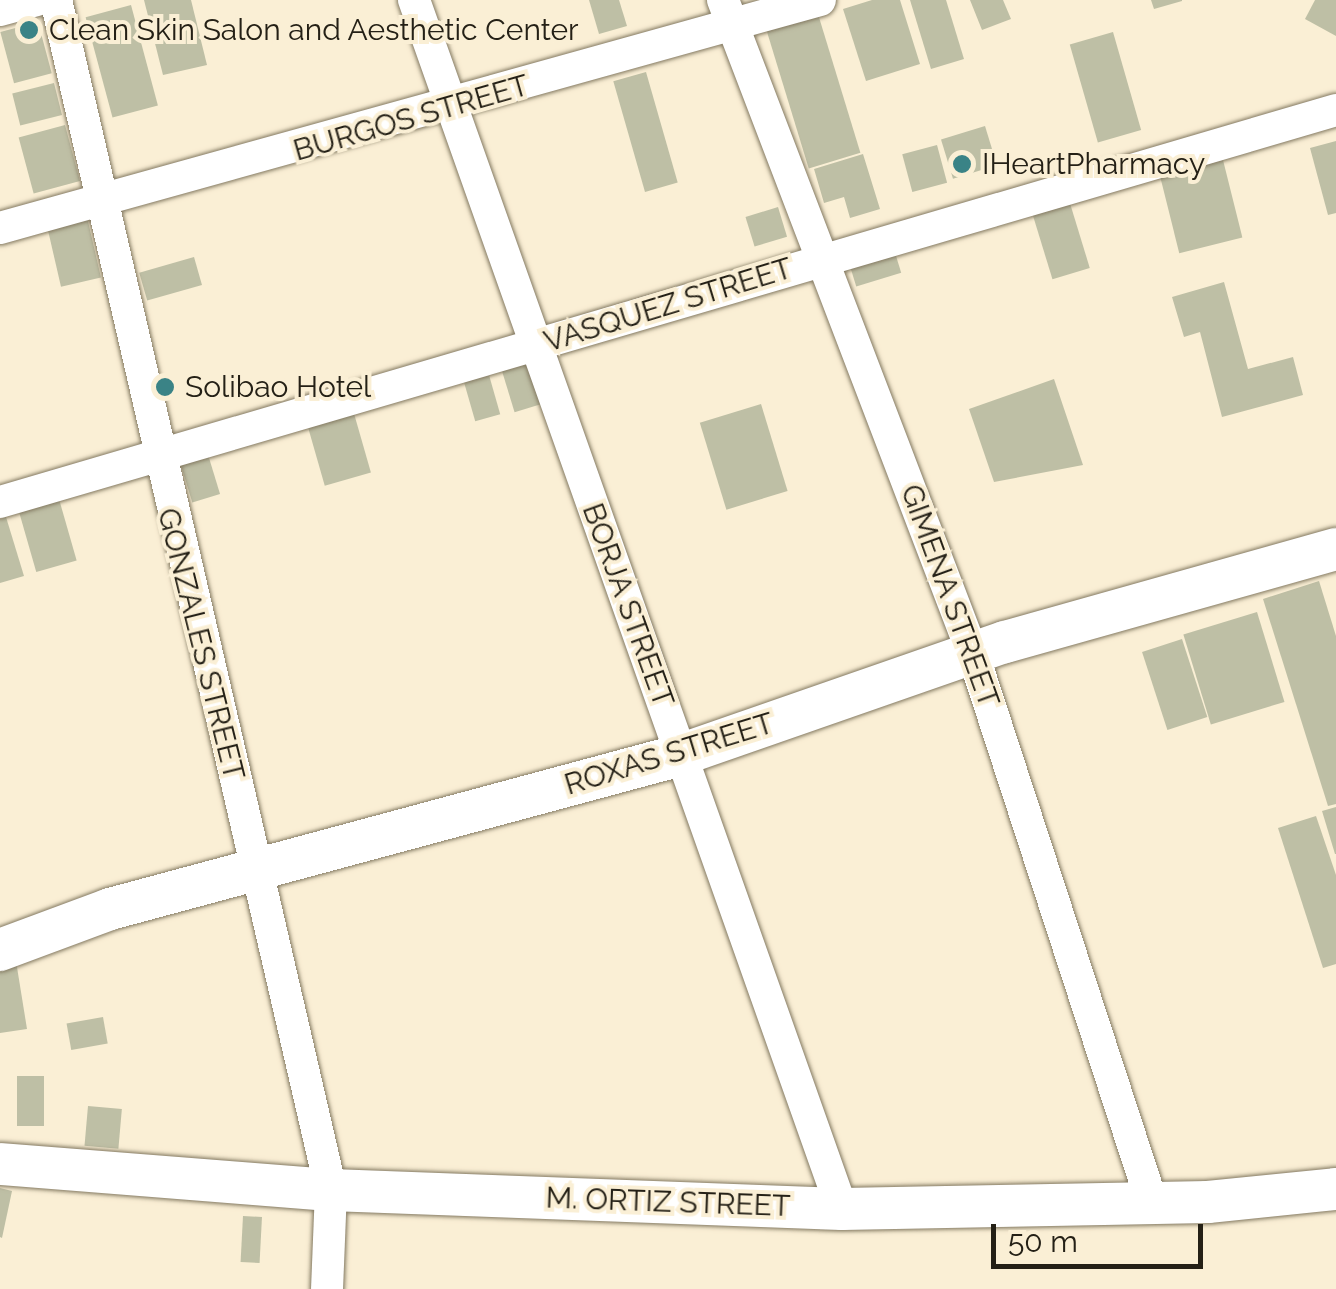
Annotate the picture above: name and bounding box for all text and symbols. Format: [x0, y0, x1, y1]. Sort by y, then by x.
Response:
place label: Clean Skin Salon and Aesthetic Center [49, 12, 580, 48]
marker: Clean Skin Salon and Aesthetic Center [18, 19, 40, 41]
street label: BURGOS STREET [289, 67, 533, 169]
place label: IHeartPharmacy [982, 146, 1205, 182]
marker: IHeartPharmacy [951, 153, 973, 175]
street label: VASQUEZ STREET [540, 250, 796, 360]
place label: Solibao Hotel [185, 369, 371, 405]
marker: Solibao Hotel [154, 376, 176, 398]
street label: GIMENA STREET [893, 479, 1007, 713]
street label: BORJA STREET [574, 498, 682, 712]
street label: GONZALES STREET [150, 504, 252, 784]
street label: ROXAS STREET [560, 705, 778, 803]
street label: M. ORTIZ STREET [545, 1180, 791, 1224]
scale bar [996, 1204, 1208, 1266]
text: 50 m [1008, 1224, 1078, 1259]

